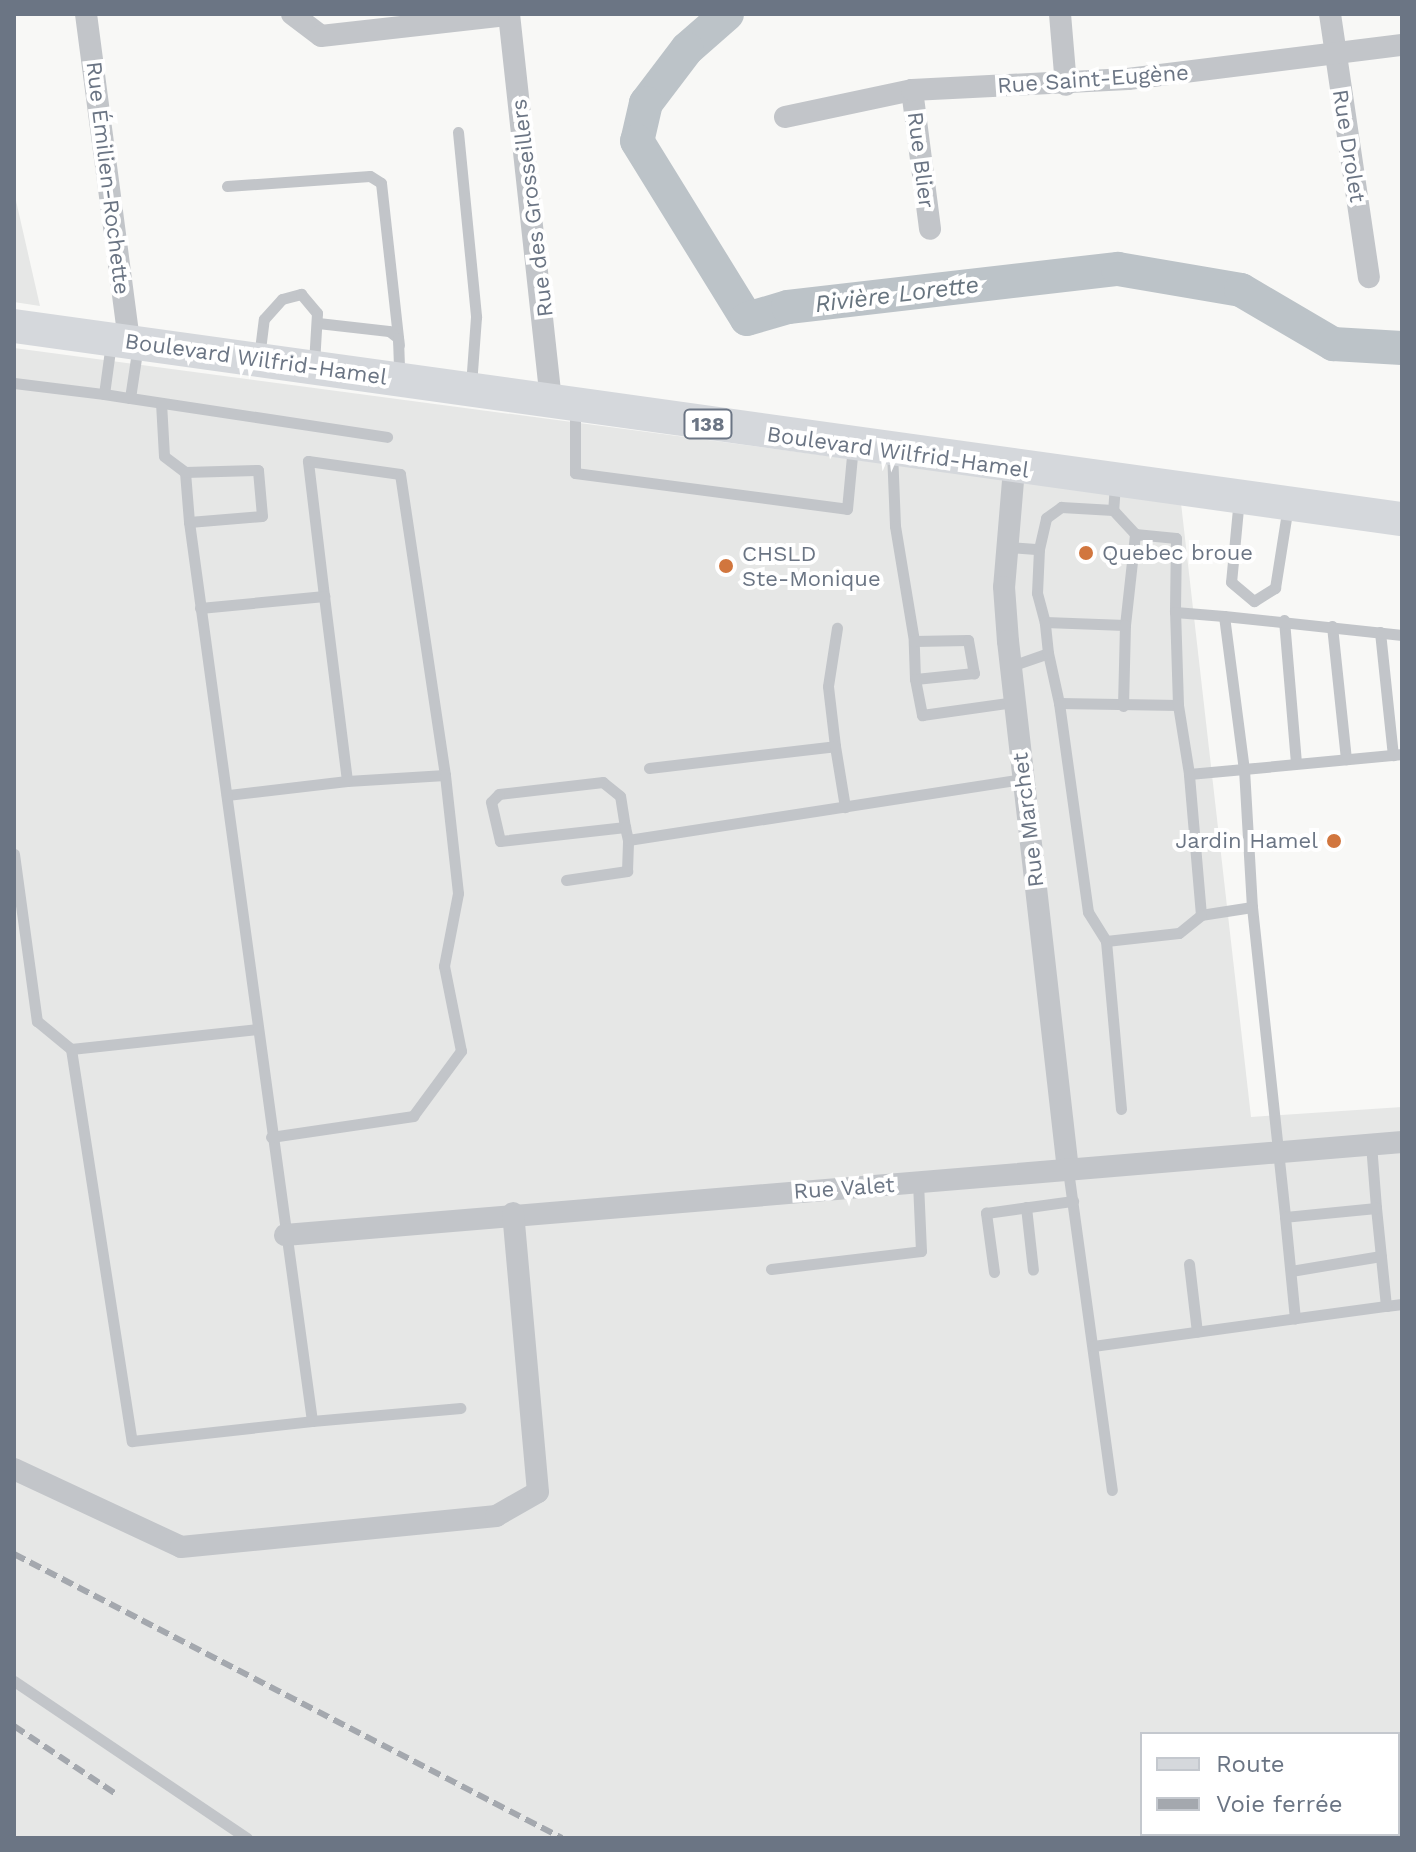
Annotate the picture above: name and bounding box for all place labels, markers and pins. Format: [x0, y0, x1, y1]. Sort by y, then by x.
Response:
place label: CHSLD Ste-Monique [742, 540, 881, 592]
place label: Quebec broue [1102, 540, 1253, 566]
marker: Quebec broue [1077, 544, 1095, 562]
marker: CHSLD Ste-Monique [717, 557, 735, 575]
place label: Jardin Hamel [1175, 828, 1318, 854]
marker: Jardin Hamel [1325, 832, 1343, 850]

